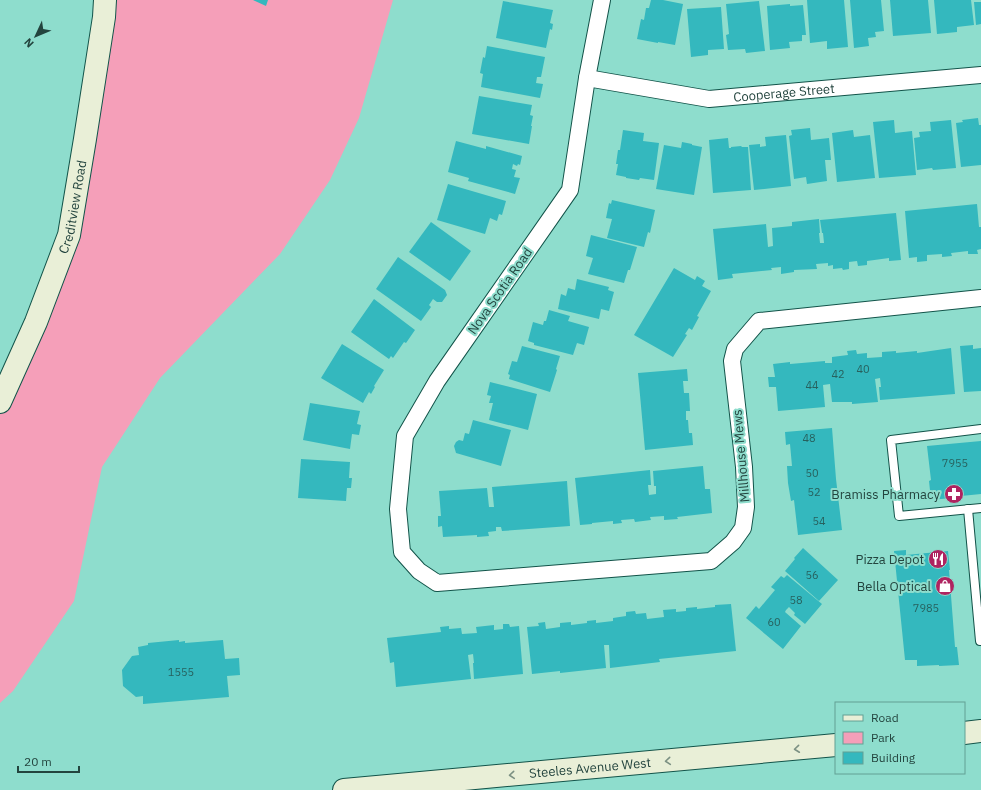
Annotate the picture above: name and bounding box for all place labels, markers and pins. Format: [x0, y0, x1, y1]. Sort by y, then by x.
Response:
pharmacy icon: Bramiss Pharmacy [943, 483, 965, 505]
place label: Bramiss Pharmacy [831, 486, 941, 503]
restaurant icon: Pizza Depot [927, 548, 949, 570]
place label: Pizza Depot [856, 551, 924, 568]
shop icon: Bella Optical [934, 575, 956, 597]
place label: Bella Optical [857, 578, 931, 595]

